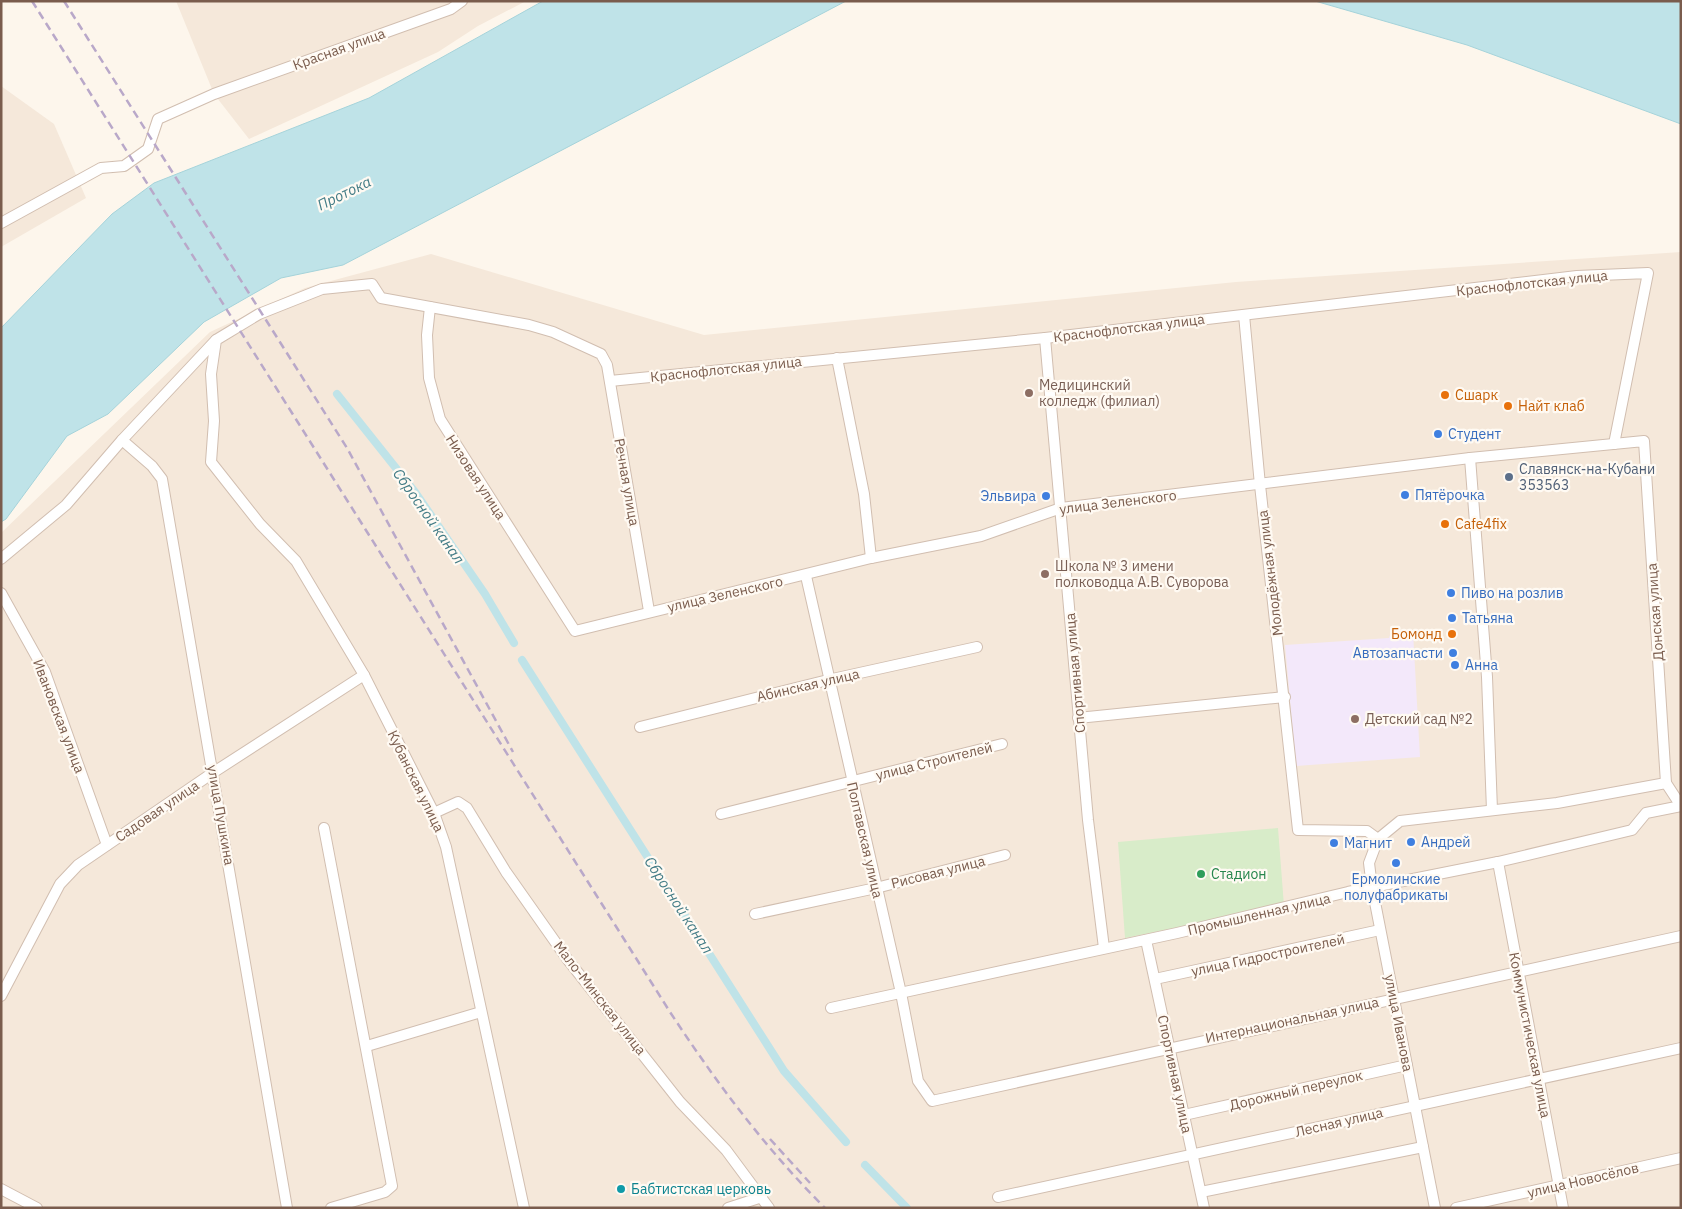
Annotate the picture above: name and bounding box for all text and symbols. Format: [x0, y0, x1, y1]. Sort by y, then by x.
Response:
street label: Красная улица [290, 24, 388, 74]
water label: Протока [314, 172, 374, 214]
street label: Краснофлотская улица [1455, 266, 1609, 300]
street label: Краснофлотская улица [1052, 310, 1206, 346]
street label: Краснофлотская улица [649, 352, 803, 386]
place label: Медицинский колледж (филиал) [1039, 376, 1160, 410]
place label: Сшарк [1455, 386, 1498, 404]
marker: Медицинский колледж (филиал) [1023, 387, 1035, 399]
marker: Сшарк [1439, 389, 1451, 401]
place label: Найт клаб [1518, 397, 1585, 415]
marker: Найт клаб [1502, 400, 1514, 412]
place label: Студент [1448, 425, 1501, 443]
marker: Студент [1432, 428, 1444, 440]
street label: Низовая улица [442, 431, 510, 523]
street label: Речная улица [610, 437, 644, 528]
place label: Славянск-на-Кубани 353563 [1519, 460, 1655, 494]
water label: Сбросной канал [389, 465, 469, 567]
marker: Славянск-на-Кубани 353563 [1503, 471, 1515, 483]
street label: улица Зеленского [1058, 486, 1178, 518]
place label: Пятёрочка [1415, 486, 1485, 504]
place label: Эльвира [980, 487, 1037, 505]
marker: Пятёрочка [1399, 489, 1411, 501]
marker: Эльвира [1040, 490, 1052, 502]
street label: Молодёжная улица [1253, 508, 1287, 637]
place label: Cafe4fix [1455, 515, 1507, 533]
marker: Cafe4fix [1439, 518, 1451, 530]
place label: Школа № 3 имени полководца А.В. Суворова [1055, 557, 1229, 591]
street label: Донская улица [1643, 562, 1667, 661]
marker: Школа № 3 имени полководца А.В. Суворова [1039, 568, 1051, 580]
street label: улица Зеленского [666, 572, 785, 616]
place label: Пиво на розлив [1461, 584, 1564, 602]
marker: Пиво на розлив [1445, 587, 1457, 599]
place label: Татьяна [1462, 609, 1514, 627]
street label: Спортивная улица [1061, 612, 1089, 734]
marker: Татьяна [1446, 612, 1458, 624]
place label: Бомонд [1391, 625, 1442, 643]
marker: Бомонд [1446, 628, 1458, 640]
place label: Автозапчасти [1353, 644, 1443, 662]
marker: Автозапчасти [1447, 647, 1459, 659]
street label: Ивановская улица [29, 656, 89, 776]
place label: Анна [1465, 656, 1498, 674]
marker: Анна [1449, 659, 1461, 671]
street label: Абинская улица [755, 664, 862, 706]
place label: Детский сад №2 [1365, 710, 1473, 728]
marker: Детский сад №2 [1349, 713, 1361, 725]
street label: Кубанская улица [384, 727, 449, 835]
street label: улица Строителей [874, 738, 994, 784]
street label: улица Пушкина [203, 763, 239, 867]
street label: Садовая улица [112, 776, 203, 846]
street label: Полтавская улица [843, 780, 887, 900]
place label: Андрей [1421, 833, 1471, 851]
place label: Магнит [1344, 834, 1392, 852]
marker: Андрей [1405, 836, 1417, 848]
marker: Магнит [1328, 837, 1340, 849]
street label: Рисовая улица [889, 851, 987, 892]
water label: Сбросной канал [641, 853, 717, 957]
marker: Ермолинские полуфабрикаты [1390, 857, 1402, 869]
place label: Стадион [1211, 865, 1267, 883]
marker: Стадион [1195, 868, 1207, 880]
place label: Ермолинские полуфабрикаты [1344, 870, 1448, 904]
street label: Промышленная улица [1186, 889, 1333, 939]
street label: улица Гидростроителей [1190, 930, 1346, 980]
street label: Мало-Минская улица [550, 937, 650, 1059]
street label: Коммунистическая улица [1505, 951, 1555, 1120]
street label: улица Иванова [1381, 973, 1417, 1074]
street label: Интернациональная улица [1204, 993, 1381, 1047]
street label: Спортивная улица [1154, 1013, 1196, 1135]
street label: Дорожный переулок [1228, 1066, 1365, 1114]
street label: Лесная улица [1293, 1103, 1385, 1141]
street label: улица Новосёлов [1526, 1158, 1640, 1202]
place label: Бабтистская церковь [631, 1180, 771, 1198]
marker: Бабтистская церковь [615, 1183, 627, 1195]

